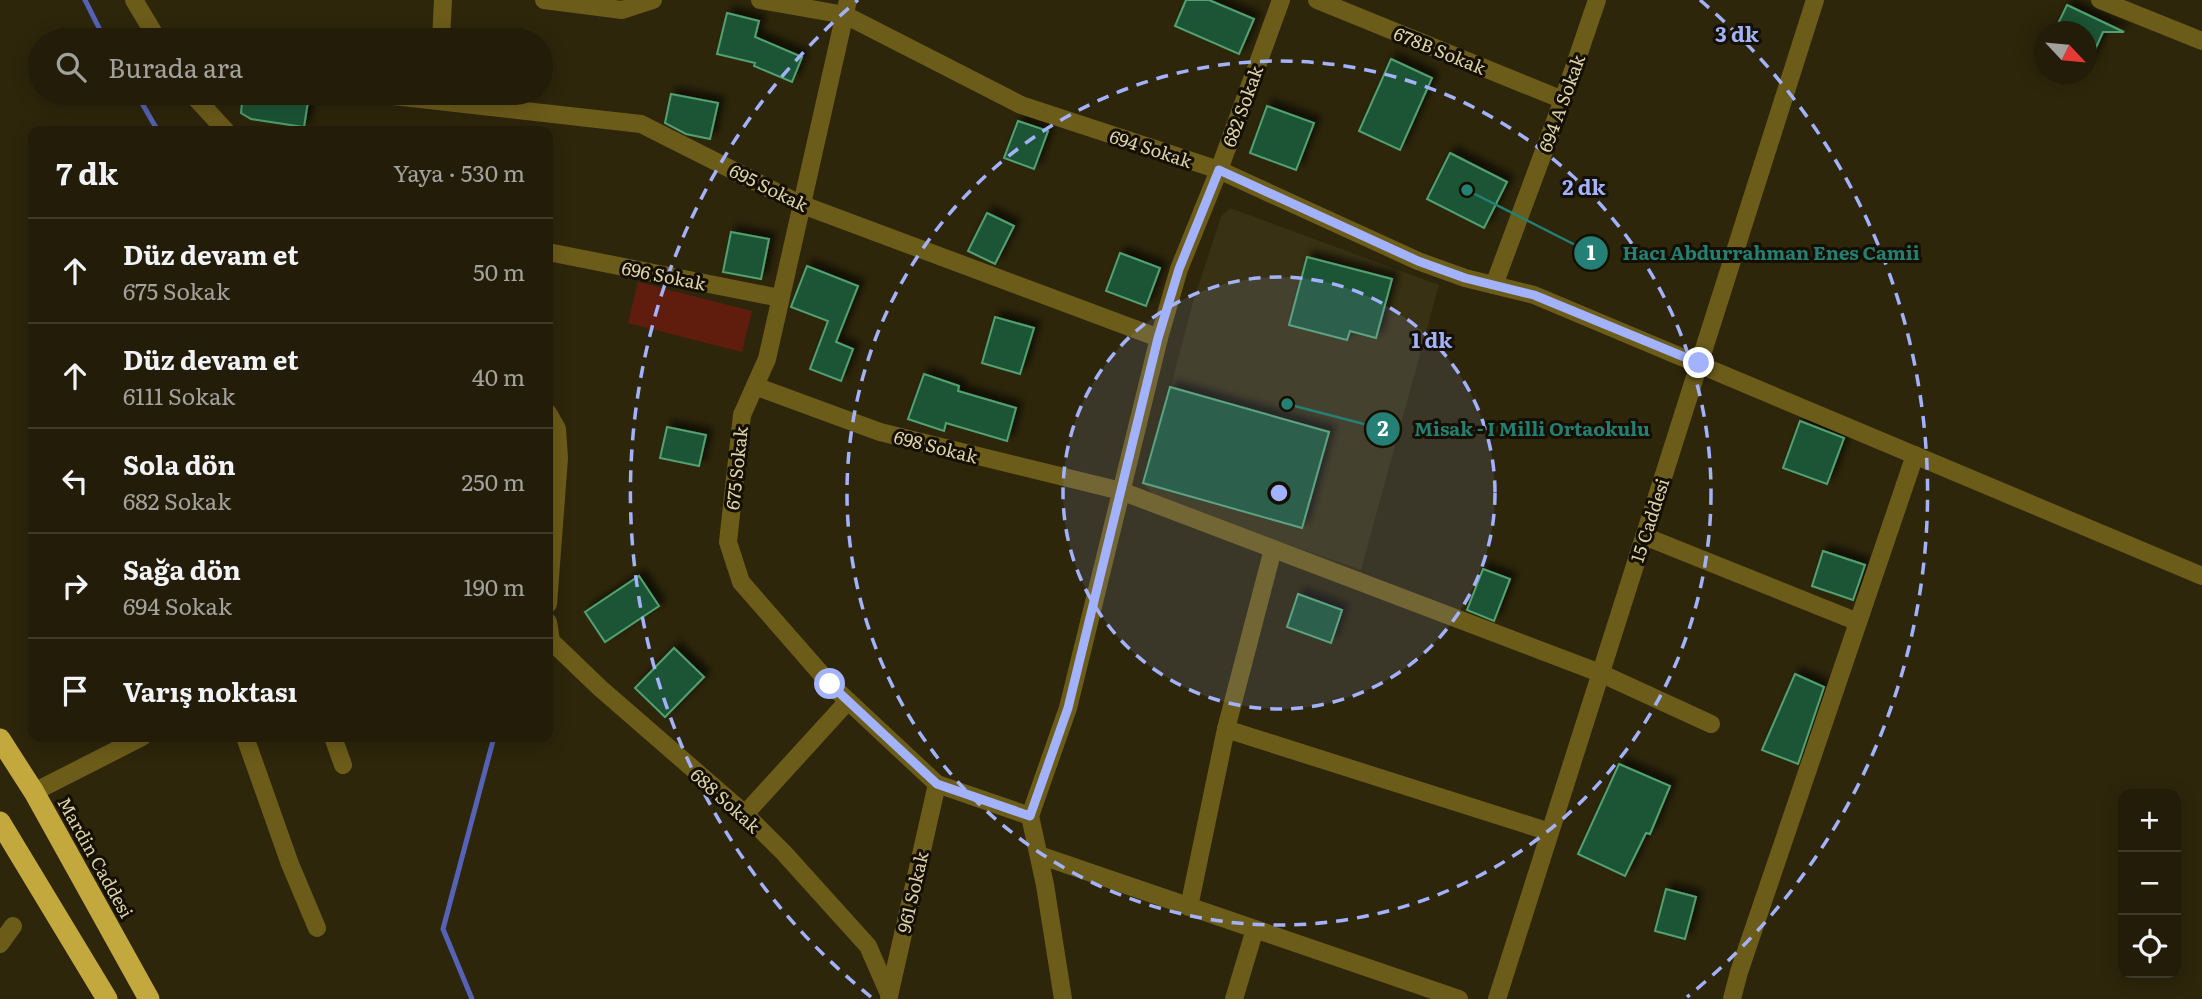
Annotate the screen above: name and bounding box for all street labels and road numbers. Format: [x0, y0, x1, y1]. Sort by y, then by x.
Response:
street label: 678B Sokak [1390, 19, 1491, 81]
street label: 694 A Sokak [1531, 49, 1591, 156]
street label: 682 Sokak [1215, 61, 1270, 150]
street label: 694 Sokak [1106, 122, 1197, 174]
street label: 695 Sokak [725, 156, 814, 218]
street label: 696 Sokak [620, 254, 709, 297]
street label: 698 Sokak [891, 423, 982, 470]
street label: 675 Sokak [718, 424, 754, 511]
street label: 15 Caddesi [1623, 474, 1675, 566]
street label: 688 Sokak [685, 761, 768, 839]
street label: Mardin Caddesi [51, 791, 141, 923]
street label: 961 Sokak [890, 848, 935, 935]

